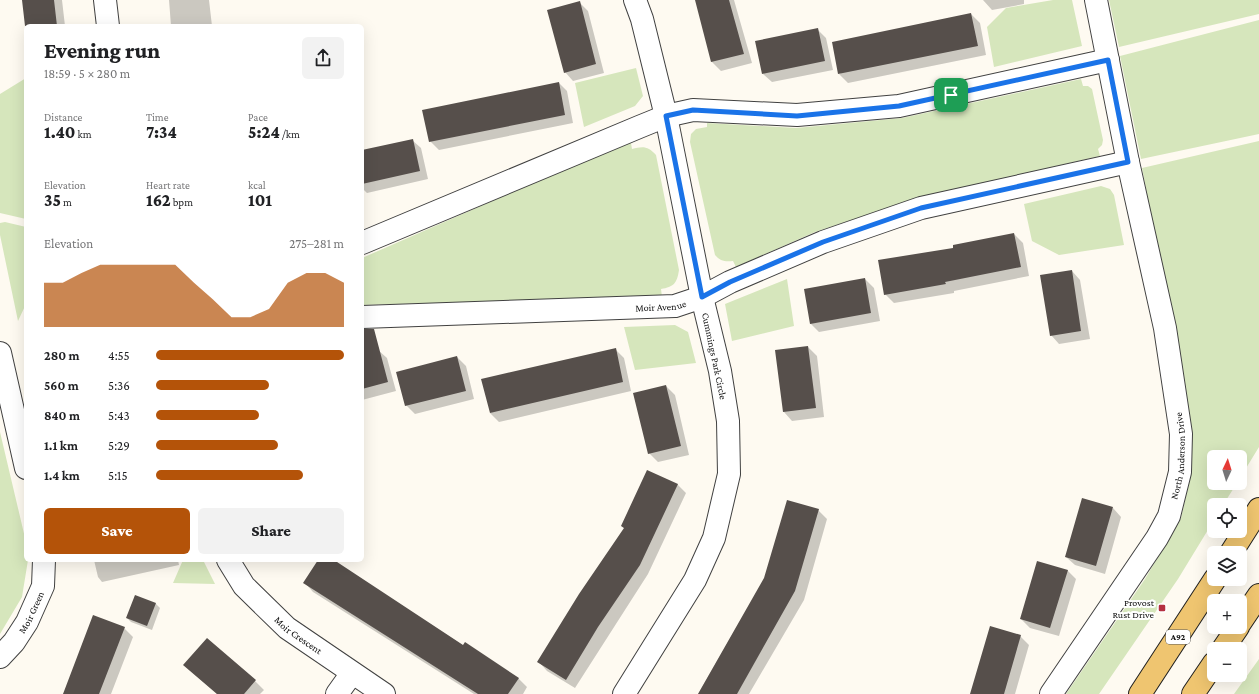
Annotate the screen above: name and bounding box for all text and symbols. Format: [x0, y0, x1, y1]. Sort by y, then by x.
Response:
button: share [302, 37, 344, 79]
text: Evening run [44, 38, 160, 63]
text: 18:59 · 5 × 280 m [44, 66, 130, 81]
pin [934, 78, 968, 112]
icon: arrive [940, 84, 962, 106]
text: Distance [44, 111, 82, 123]
text: Time [146, 111, 169, 123]
text: Pace [248, 111, 268, 123]
text: 1.40 [44, 123, 75, 142]
text: 7:34 [146, 123, 177, 142]
text: 5:24 [248, 123, 280, 142]
text: km [75, 128, 92, 140]
text: /km [280, 128, 300, 140]
text: Elevation [44, 179, 86, 191]
text: Heart rate [146, 179, 190, 191]
text: kcal [248, 179, 266, 191]
text: 35 [44, 191, 61, 210]
text: 162 [146, 191, 171, 210]
text: 101 [248, 191, 272, 210]
text: m [61, 196, 72, 208]
text: bpm [171, 196, 193, 208]
text: Elevation [44, 236, 93, 251]
text: 275–281 m [289, 236, 344, 251]
street label: Moir Avenue [635, 298, 688, 313]
street label: Cummings Park Circle [700, 312, 729, 401]
text: 280 m [44, 348, 80, 363]
text: 4:55 [108, 348, 130, 363]
text: 560 m [44, 378, 79, 393]
text: 5:36 [108, 378, 130, 393]
text: 840 m [44, 408, 80, 423]
text: 5:43 [108, 408, 130, 423]
street label: North Anderson Drive [1168, 411, 1187, 501]
text: 1.1 km [44, 438, 78, 453]
text: 5:29 [108, 438, 130, 453]
north arrow [1207, 450, 1247, 490]
map controls [1207, 450, 1247, 682]
text: 1.4 km [44, 468, 80, 483]
text: 5:15 [108, 468, 128, 483]
button: locate [1207, 498, 1247, 538]
button: Save [44, 508, 190, 554]
button: Share [198, 508, 344, 554]
button: layers [1207, 546, 1247, 586]
street label: Moir Green [16, 589, 46, 635]
button: + [1207, 594, 1247, 634]
place label: Provost Rust Drive [1112, 597, 1155, 620]
marker: Provost Rust Drive [1157, 603, 1167, 613]
street label: Moir Crescent [272, 614, 325, 657]
road number: A92 [1166, 630, 1190, 644]
button: − [1207, 642, 1247, 682]

